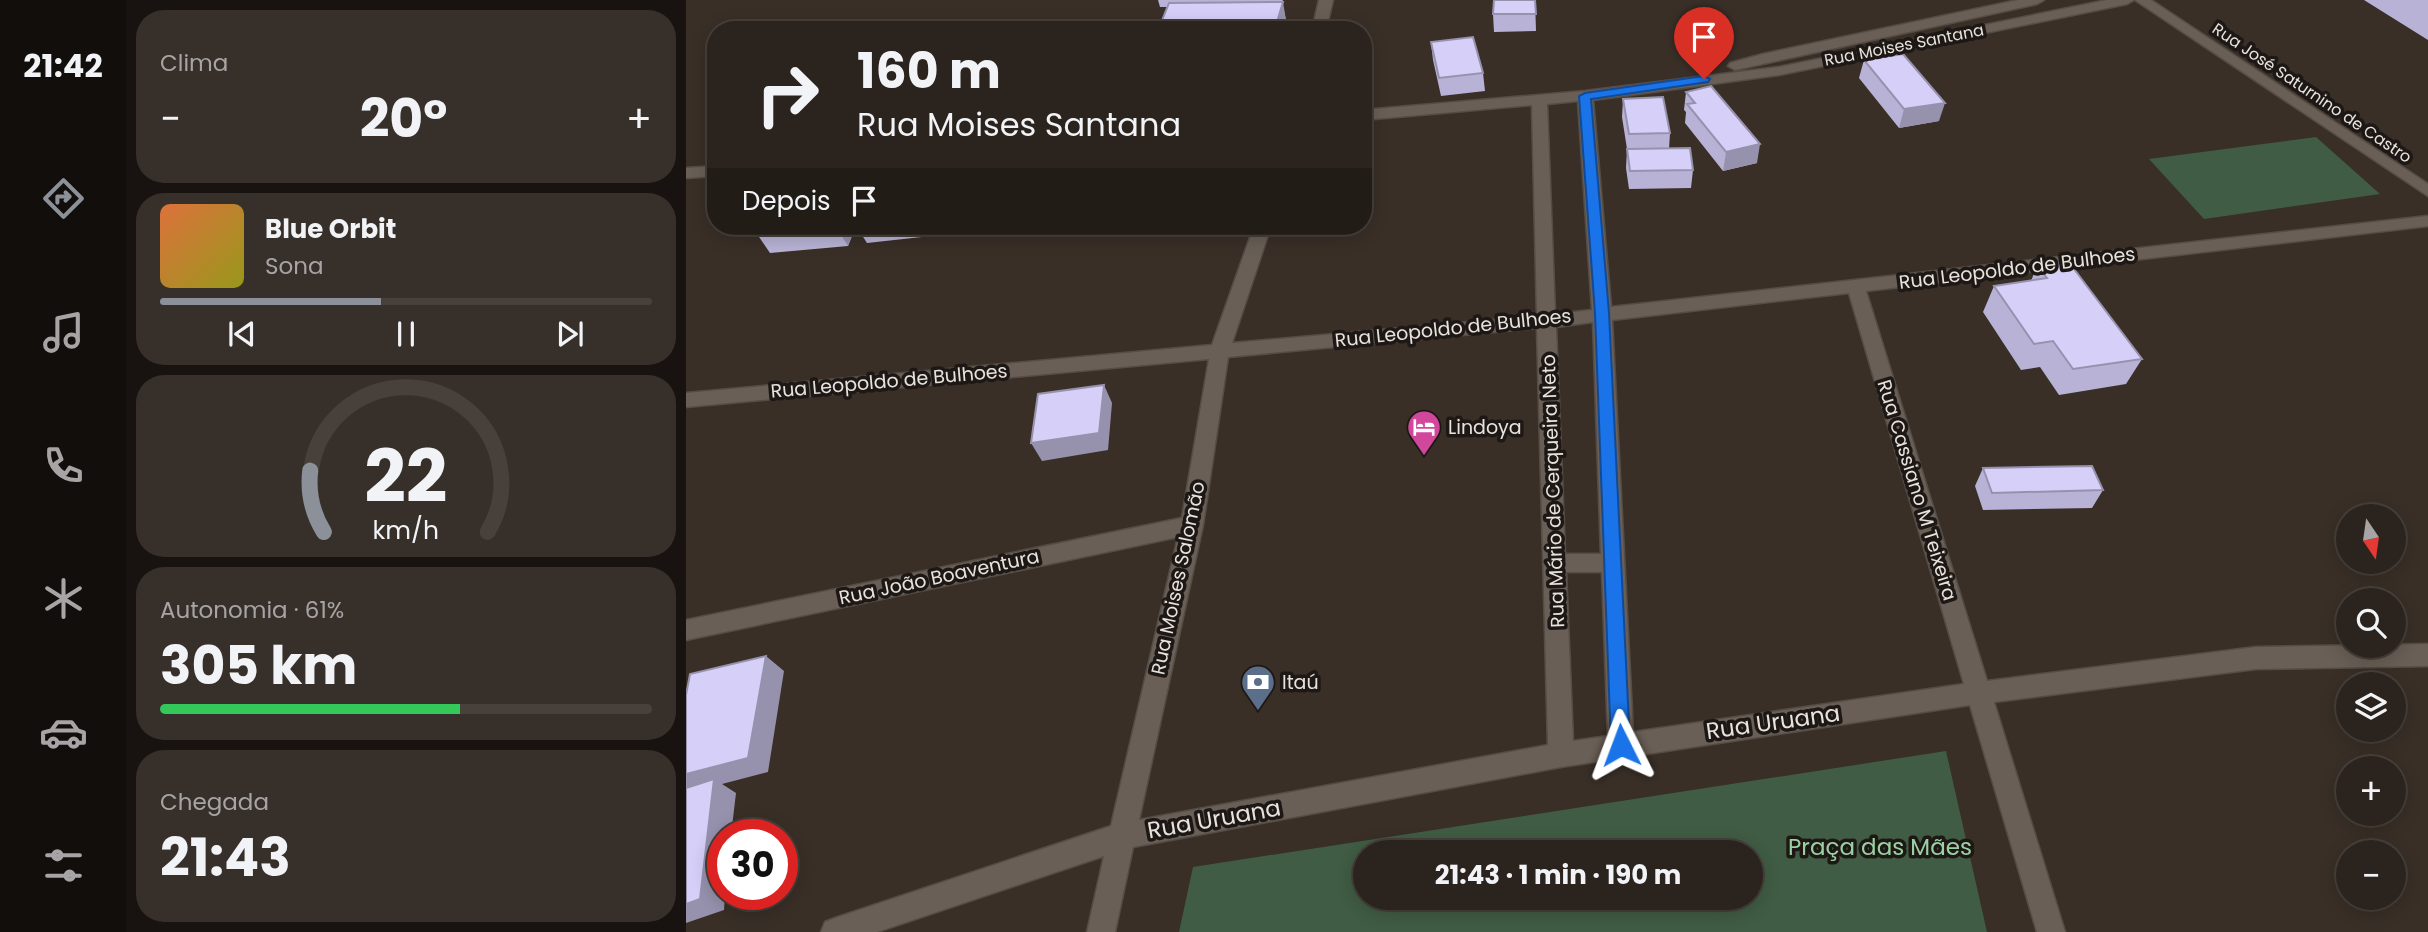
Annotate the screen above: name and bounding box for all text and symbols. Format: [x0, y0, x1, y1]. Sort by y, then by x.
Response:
pin [1674, 7, 1734, 79]
street label: Rua José Saturnino de Castro [2208, 17, 2416, 169]
icon: arrive [1685, 18, 1723, 56]
street label: Rua Moises Santana [1822, 18, 1986, 72]
text: 160 m [857, 37, 1001, 105]
text: 21:42 [23, 43, 103, 88]
text: Clima [160, 47, 228, 79]
icon: right [742, 49, 833, 140]
text: 20° [360, 82, 447, 155]
text: − [160, 92, 181, 145]
text: + [626, 92, 652, 145]
text: Rua Moises Santana [857, 102, 1181, 147]
icon: directions [39, 174, 88, 223]
icon: arrive [845, 182, 883, 220]
text: Depois [742, 183, 831, 219]
text: Blue Orbit [265, 211, 396, 247]
street label: Rua Leopoldo de Bulhoes [1897, 240, 2137, 296]
text: Sona [265, 250, 324, 282]
street label: Rua Leopoldo de Bulhoes [1333, 302, 1573, 354]
icon: music [39, 308, 88, 357]
icon: previous [223, 315, 261, 353]
icon: pause [387, 315, 425, 353]
icon: next [551, 315, 589, 353]
street label: Rua Mário de Cerqueira Neto [1535, 354, 1571, 628]
street label: Rua Leopoldo de Bulhoes [769, 357, 1009, 405]
street label: Rua Cassiano M Teixeira [1871, 376, 1963, 604]
hotel icon: Lindoya [1405, 408, 1443, 457]
place label: Lindoya [1448, 414, 1522, 441]
text: 22 [364, 426, 448, 527]
icon: phone [39, 441, 88, 490]
street label: Rua Moises Salomão [1144, 479, 1212, 677]
north arrow [2336, 504, 2406, 574]
map controls [2336, 504, 2406, 910]
text: km/h [373, 513, 439, 548]
street label: Rua João Boaventura [836, 543, 1042, 611]
icon: climate [39, 574, 88, 623]
button: search [2336, 588, 2406, 658]
text: Autonomia · 61% [160, 594, 344, 626]
text: 305 km [160, 629, 357, 702]
bank icon: Itaú [1239, 663, 1277, 712]
place label: Itaú [1282, 669, 1319, 696]
button: layers [2336, 672, 2406, 742]
street label: Rua Uruana [1704, 697, 1842, 747]
icon: car [39, 708, 88, 757]
position arrow [1584, 708, 1658, 782]
button: + [2336, 756, 2406, 826]
text: Chegada [160, 786, 269, 818]
street label: Rua Uruana [1145, 792, 1283, 846]
speed limit sign: 30 [707, 819, 798, 910]
text: 21:43 [160, 821, 291, 894]
park label: Praça das Mães [1788, 831, 1972, 863]
button: − [2336, 840, 2406, 910]
icon: filters [39, 841, 88, 890]
text: 21:43 · 1 min · 190 m [1435, 857, 1681, 893]

